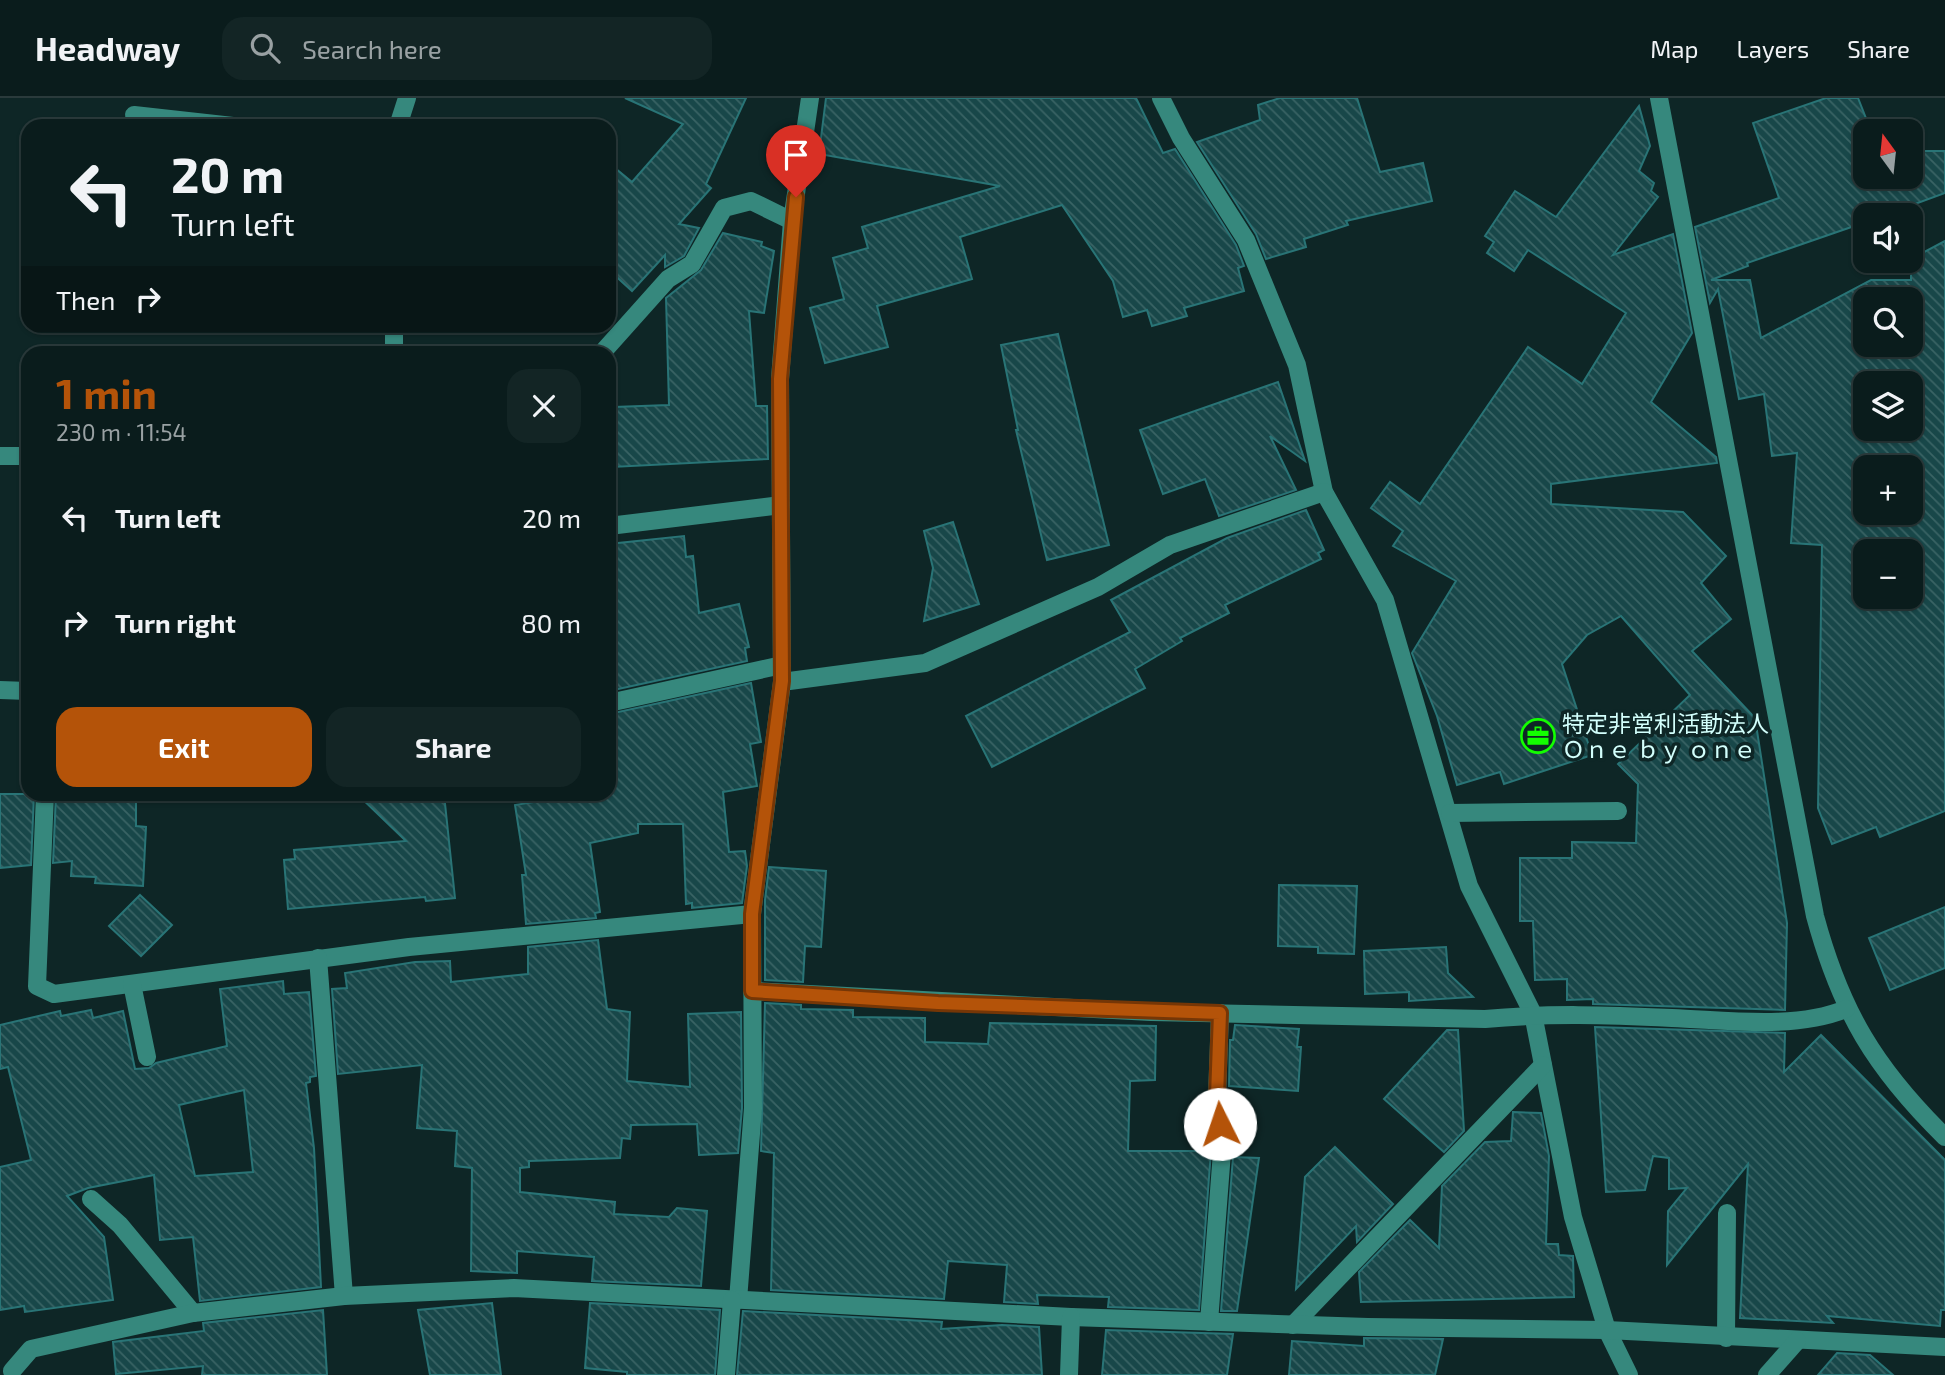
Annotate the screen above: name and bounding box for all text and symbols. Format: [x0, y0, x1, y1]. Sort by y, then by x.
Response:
search box [222, 17, 712, 80]
text: Headway [35, 28, 180, 68]
icon: search [246, 29, 284, 67]
text: Search here [302, 33, 442, 64]
text: Map [1650, 34, 1698, 63]
text: Layers [1736, 34, 1809, 63]
text: Share [1847, 34, 1910, 63]
north arrow [1853, 119, 1923, 189]
map controls [1853, 119, 1923, 609]
pin [766, 125, 826, 197]
icon: arrive [777, 136, 815, 174]
text: 20 m [171, 144, 284, 203]
icon: left [56, 147, 147, 238]
button: sound [1853, 203, 1923, 273]
text: Turn left [171, 204, 295, 242]
icon: right [129, 280, 167, 318]
text: Then [56, 284, 115, 315]
button: search [1853, 287, 1923, 357]
text: 1 min [56, 367, 157, 417]
button: close [507, 369, 581, 443]
button: layers [1853, 371, 1923, 441]
text: 230 m · 11:54 [56, 418, 187, 446]
button: + [1853, 455, 1923, 525]
icon: left [56, 499, 94, 537]
text: Turn left [115, 502, 221, 533]
text: 20 m [522, 502, 581, 533]
button: − [1853, 539, 1923, 609]
icon: right [56, 604, 94, 642]
text: Turn right [115, 607, 236, 638]
text: 80 m [521, 607, 581, 638]
button: Exit [56, 707, 312, 787]
button: Share [326, 707, 581, 787]
place label: 特定非営利活動法人 Ｏｎｅ ｂｙ ｏｎｅ [1562, 709, 1769, 764]
office icon: 特定非営利活動法人 Ｏｎｅ ｂｙ ｏｎｅ [1519, 717, 1557, 755]
position arrow [1183, 1087, 1257, 1161]

